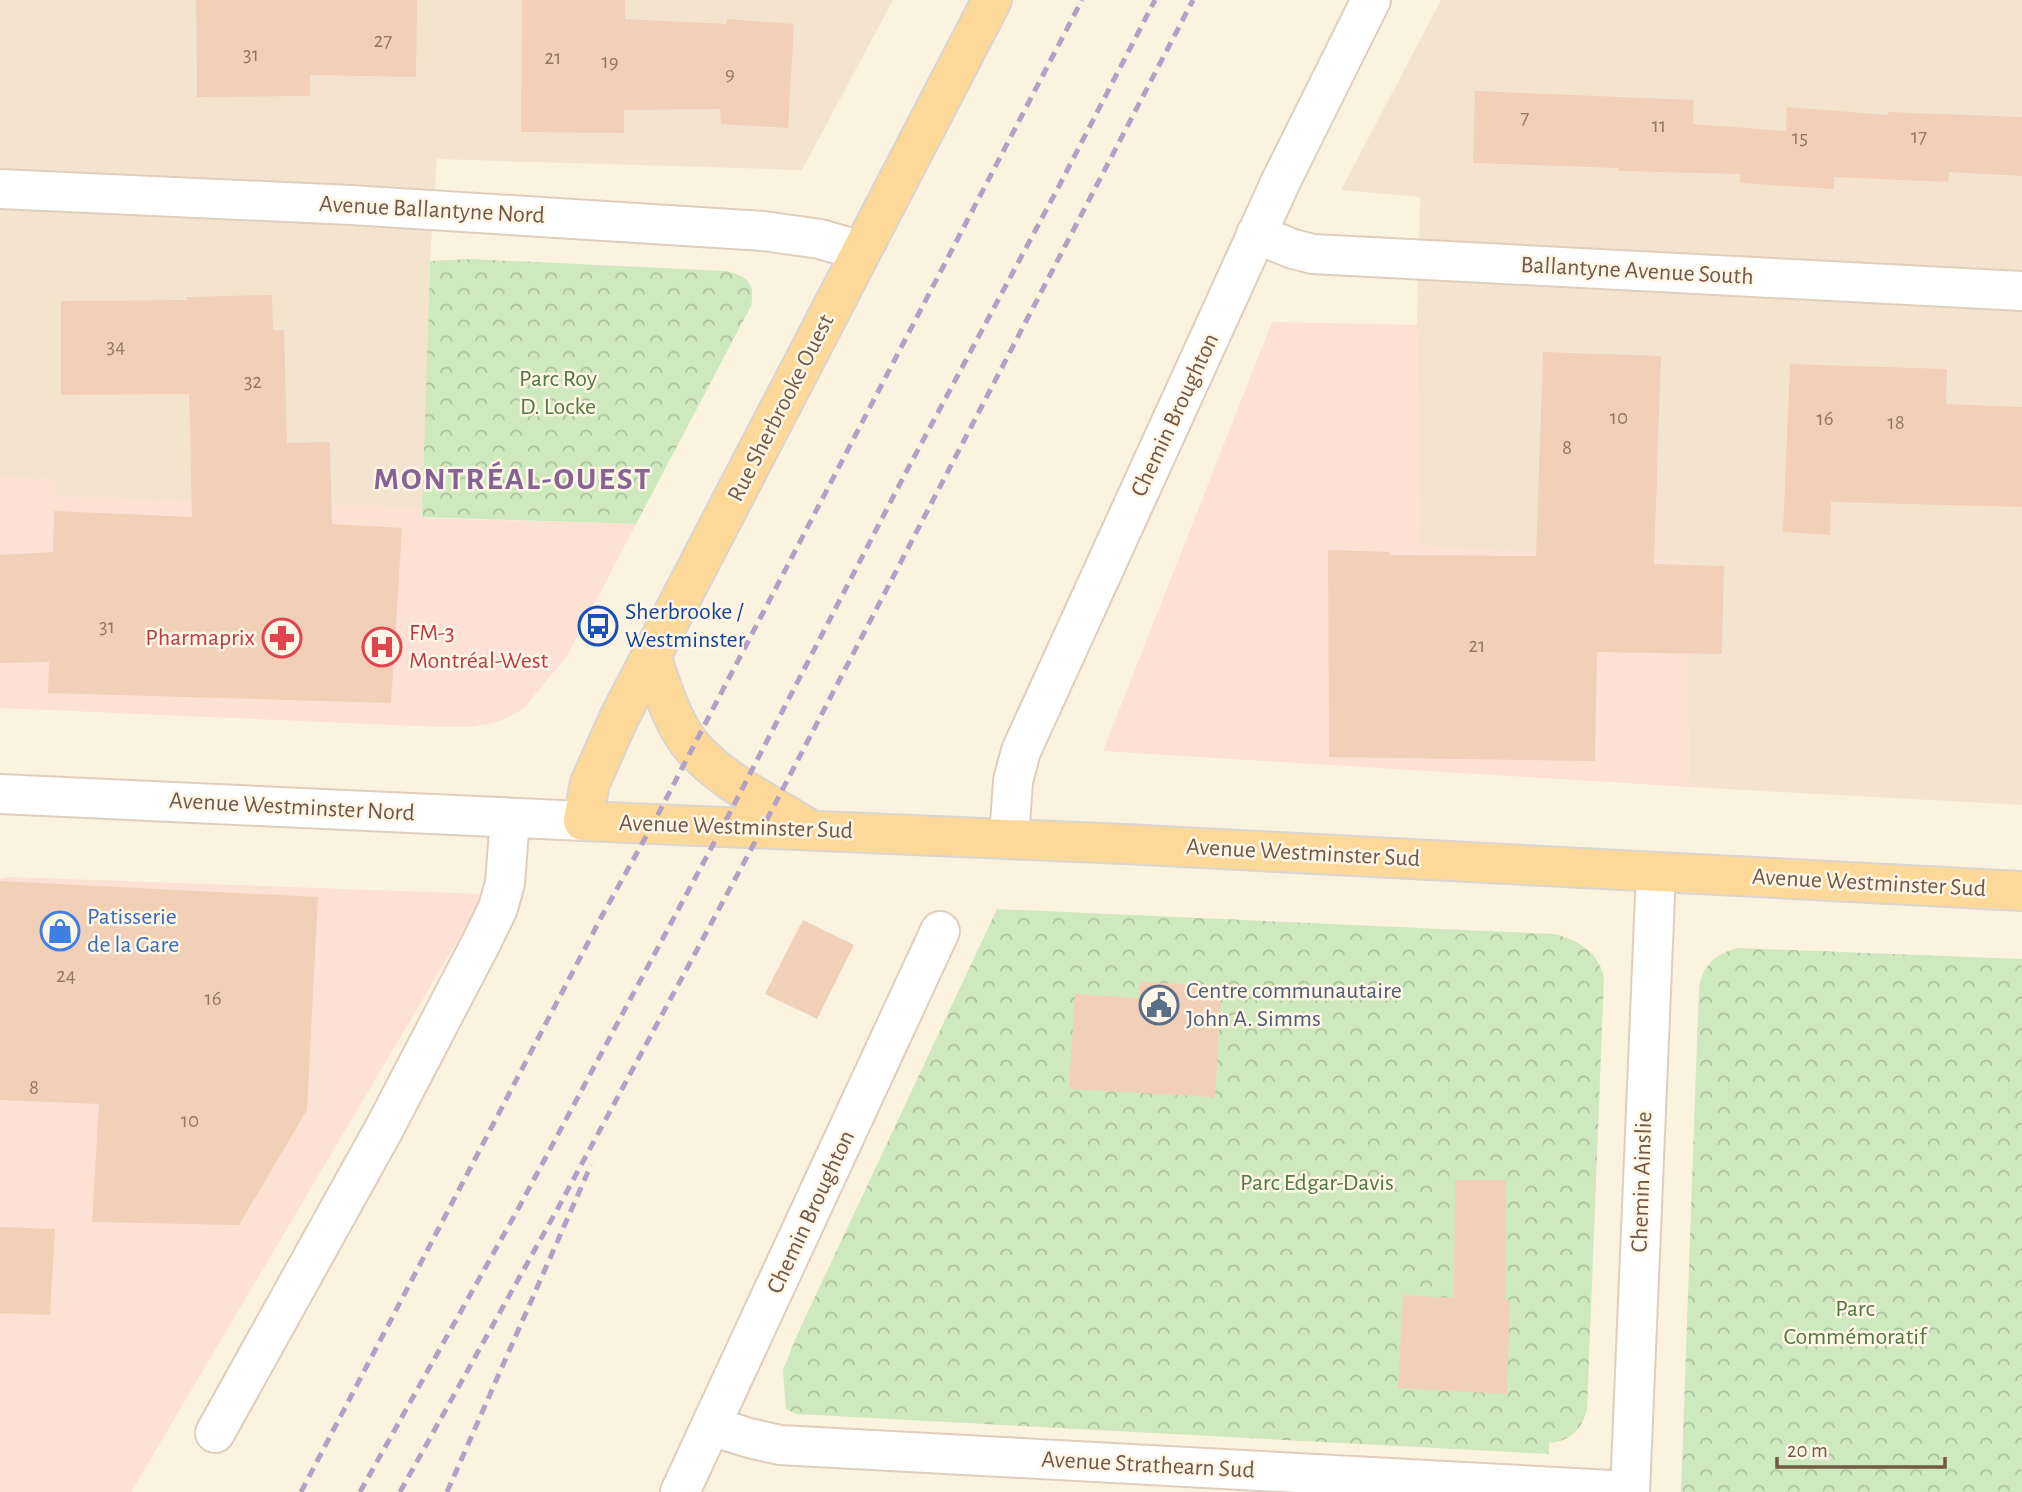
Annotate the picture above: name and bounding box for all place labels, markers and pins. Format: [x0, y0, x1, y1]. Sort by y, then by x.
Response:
place label: Sherbrooke / Westminster [625, 600, 746, 652]
bus stop icon: Sherbrooke / Westminster [577, 605, 619, 647]
pharmacy icon: Pharmaprix [261, 617, 303, 659]
place label: FM-3 Montréal-West [409, 621, 549, 673]
place label: Pharmaprix [145, 626, 256, 650]
hospital icon: FM-3 Montréal-West [361, 626, 403, 668]
place label: Patisserie de la Gare [87, 905, 179, 957]
shop icon: Patisserie de la Gare [39, 910, 81, 952]
place label: Centre communautaire John A. Simms [1186, 979, 1402, 1031]
public building icon: Centre communautaire John A. Simms [1138, 984, 1180, 1026]

